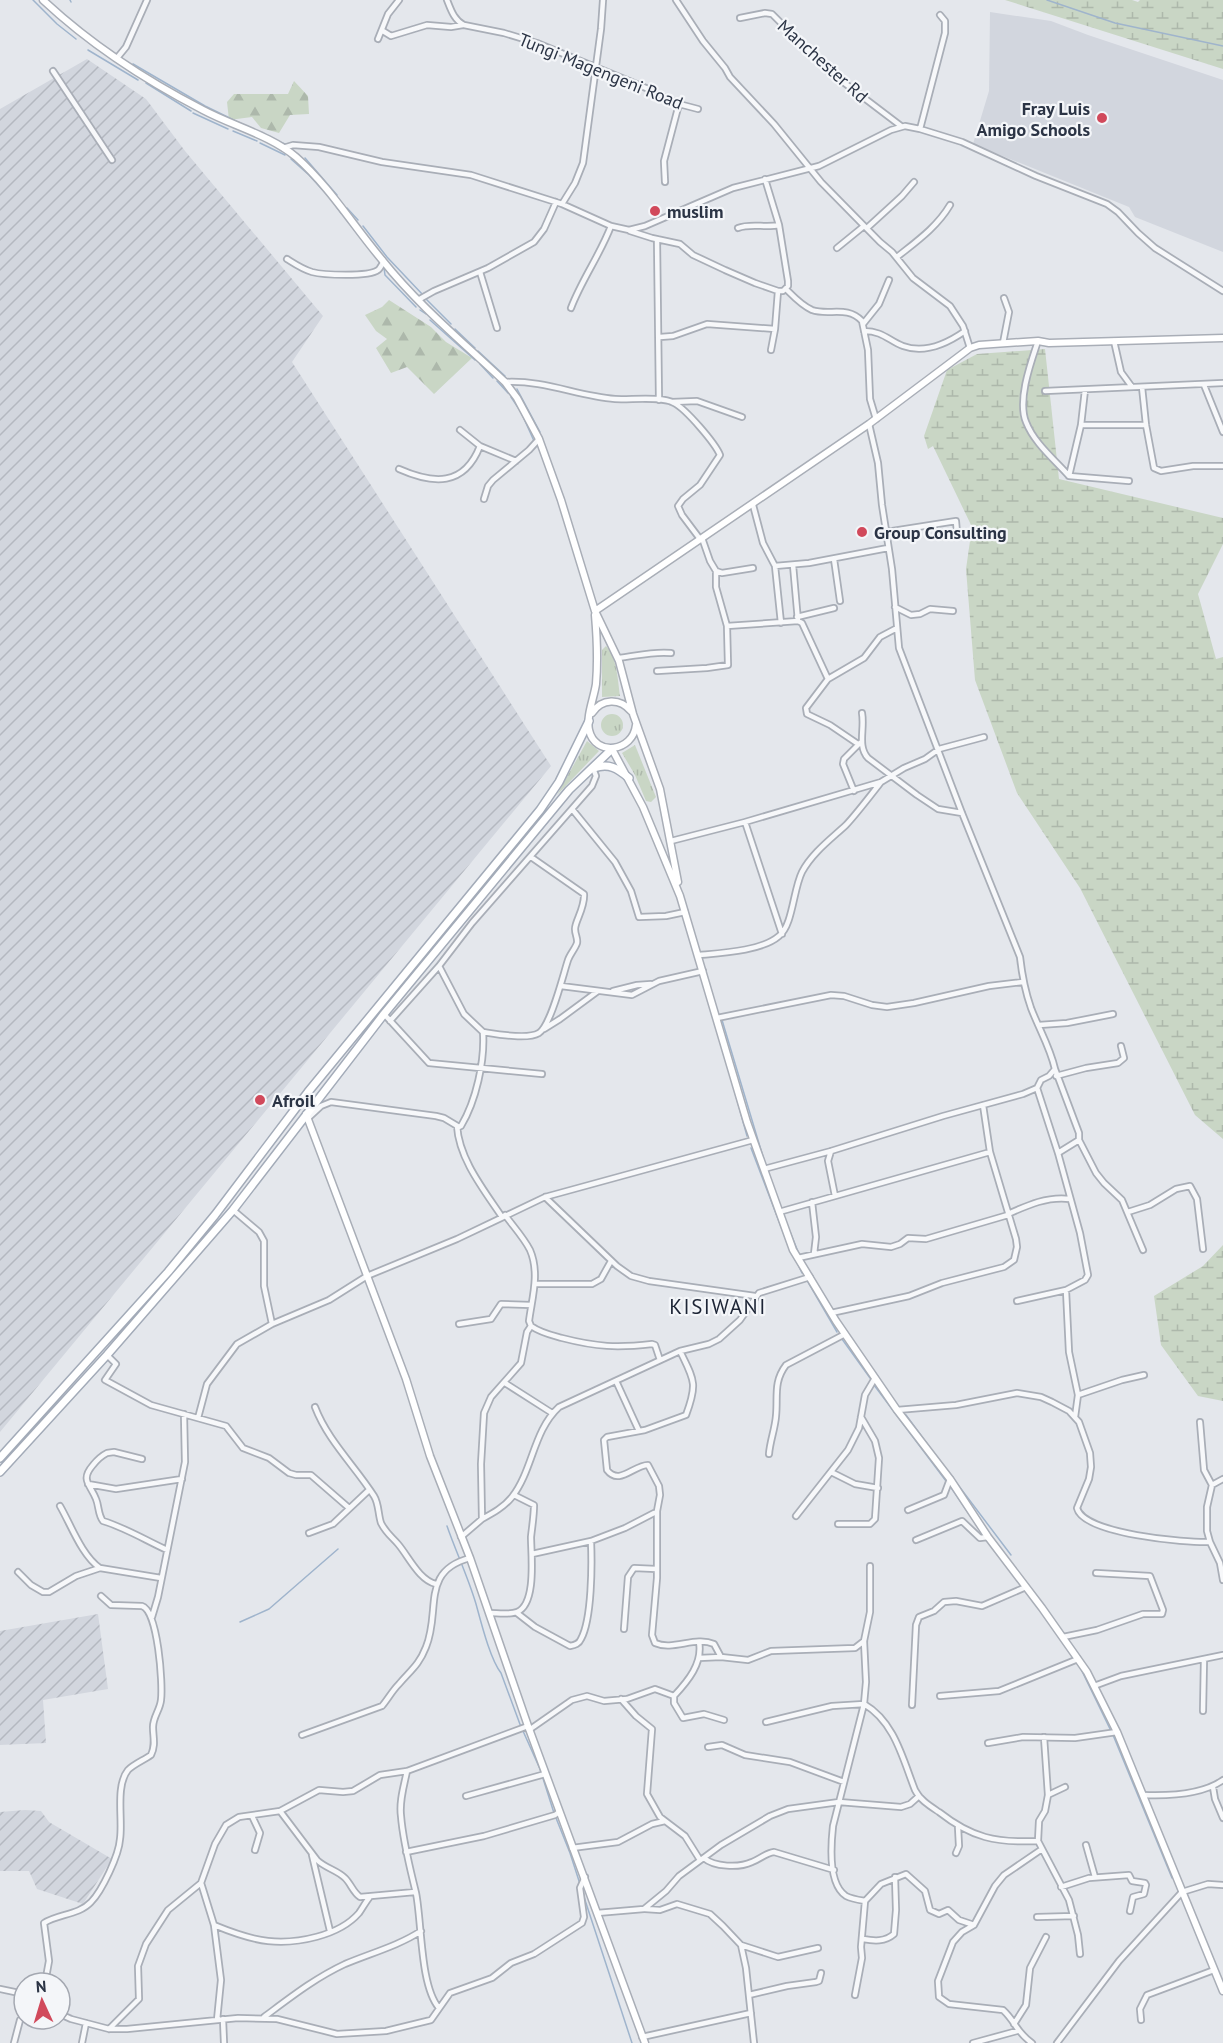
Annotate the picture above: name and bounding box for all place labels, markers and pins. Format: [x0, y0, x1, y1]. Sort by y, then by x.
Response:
place label: Fray Luis Amigo Schools [977, 97, 1090, 141]
marker: Fray Luis Amigo Schools [1095, 111, 1109, 125]
place label: muslim [667, 200, 723, 223]
marker: muslim [648, 204, 662, 218]
place label: Group Consulting [874, 521, 1007, 544]
marker: Group Consulting [855, 525, 869, 539]
place label: Afroil [272, 1089, 315, 1112]
marker: Afroil [253, 1093, 267, 1107]

